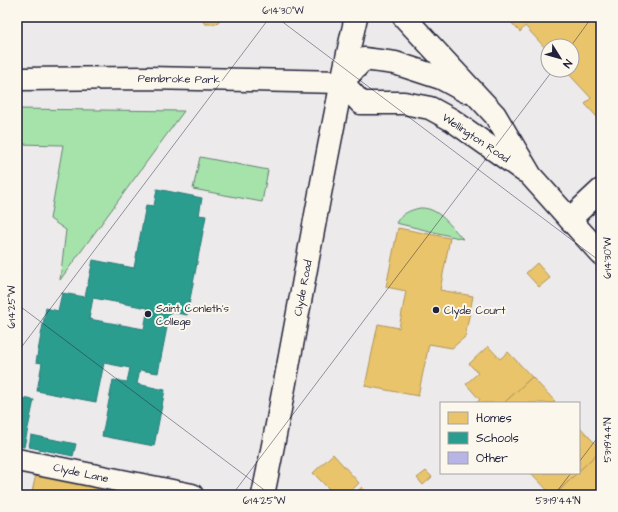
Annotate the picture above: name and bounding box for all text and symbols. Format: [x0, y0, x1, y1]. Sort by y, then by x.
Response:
text: 6°14'30"W [262, 4, 304, 18]
north arrow [540, 38, 580, 78]
text: N [559, 56, 576, 71]
street label: Pembroke Park [138, 71, 221, 87]
street label: Wellington Road [439, 110, 513, 167]
text: 6°14'30"W [601, 237, 615, 279]
street label: Clyde Road [290, 258, 317, 318]
text: 6°14'25"W [5, 285, 19, 328]
place label: Saint Conleth's College [156, 301, 230, 330]
place label: Clyde Court [444, 303, 506, 319]
marker: Clyde Court [431, 305, 441, 315]
marker: Saint Conleth's College [143, 309, 153, 319]
legend [440, 402, 580, 474]
text: Homes [476, 410, 512, 427]
text: 53°19'44"N [601, 417, 615, 463]
text: Schools [476, 430, 519, 447]
text: Other [476, 450, 508, 467]
street label: Clyde Lane [52, 460, 110, 487]
text: 6°14'25"W [243, 494, 286, 508]
text: 53°19'44"N [535, 494, 581, 508]

